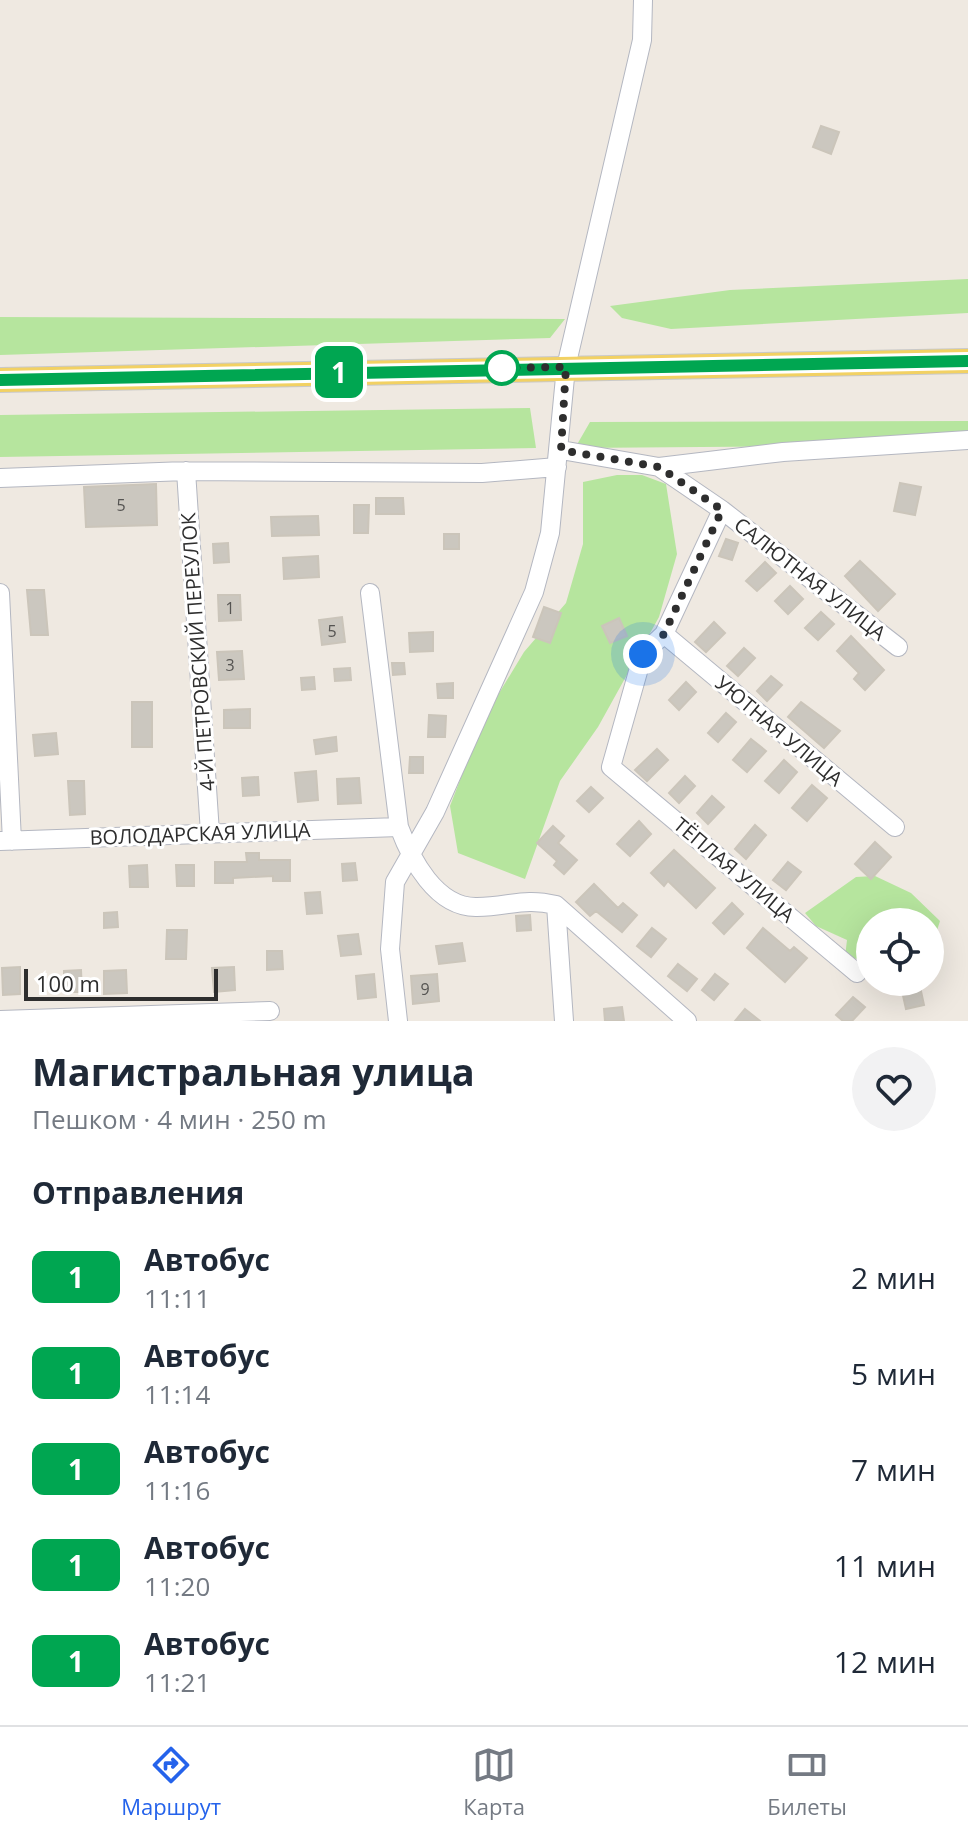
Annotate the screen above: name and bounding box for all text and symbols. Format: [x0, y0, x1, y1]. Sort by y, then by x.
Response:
line badge: 1 [313, 346, 365, 398]
unlabelled marker [485, 351, 519, 385]
text: 1 [331, 353, 347, 391]
house number: 5 [116, 494, 126, 516]
street label: 4-Й ПЕТРОВСКИЙ ПЕРЕУЛОК [174, 511, 221, 792]
street label: САЛЮТНАЯ УЛИЦА [729, 511, 892, 647]
house number: 1 [225, 597, 235, 619]
house number: 5 [327, 620, 337, 642]
your location [623, 634, 663, 674]
house number: 3 [225, 654, 235, 676]
street label: УЮТНАЯ УЛИЦА [710, 669, 849, 792]
street label: ТЁПЛАЯ УЛИЦА [668, 811, 801, 928]
street label: ВОЛОДАРСКАЯ УЛИЦА [89, 816, 311, 851]
map controls [856, 908, 944, 996]
button: locate [856, 908, 944, 996]
scale bar [24, 965, 218, 1001]
text: 100 m [36, 968, 100, 998]
house number: 9 [420, 978, 430, 1000]
text: Магистральная улица [32, 1045, 475, 1097]
button: heart [852, 1047, 936, 1131]
text: Пешком · 4 мин · 250 m [32, 1101, 327, 1137]
text: Отправления [32, 1172, 244, 1213]
text: Автобус [144, 1239, 270, 1280]
text: 2 мин [851, 1257, 936, 1298]
text: 1 [68, 1258, 84, 1296]
text: 11:11 [144, 1280, 210, 1316]
text: Автобус [144, 1335, 270, 1376]
text: 5 мин [851, 1353, 936, 1394]
text: 1 [68, 1354, 84, 1392]
text: 11:14 [144, 1376, 210, 1412]
text: Автобус [144, 1431, 270, 1472]
text: 7 мин [851, 1449, 936, 1490]
text: 1 [68, 1450, 84, 1488]
text: 11:16 [144, 1472, 210, 1508]
text: Автобус [144, 1527, 270, 1568]
text: 11 мин [834, 1545, 936, 1586]
text: 1 [68, 1546, 84, 1584]
text: 11:20 [144, 1568, 210, 1604]
text: Автобус [144, 1623, 270, 1664]
text: 12 мин [834, 1641, 936, 1682]
text: 1 [68, 1642, 84, 1680]
text: 11:21 [144, 1664, 210, 1700]
tab: Маршрут [121, 1743, 221, 1821]
tab: Карта [463, 1743, 525, 1821]
tab: Билеты [767, 1743, 847, 1821]

